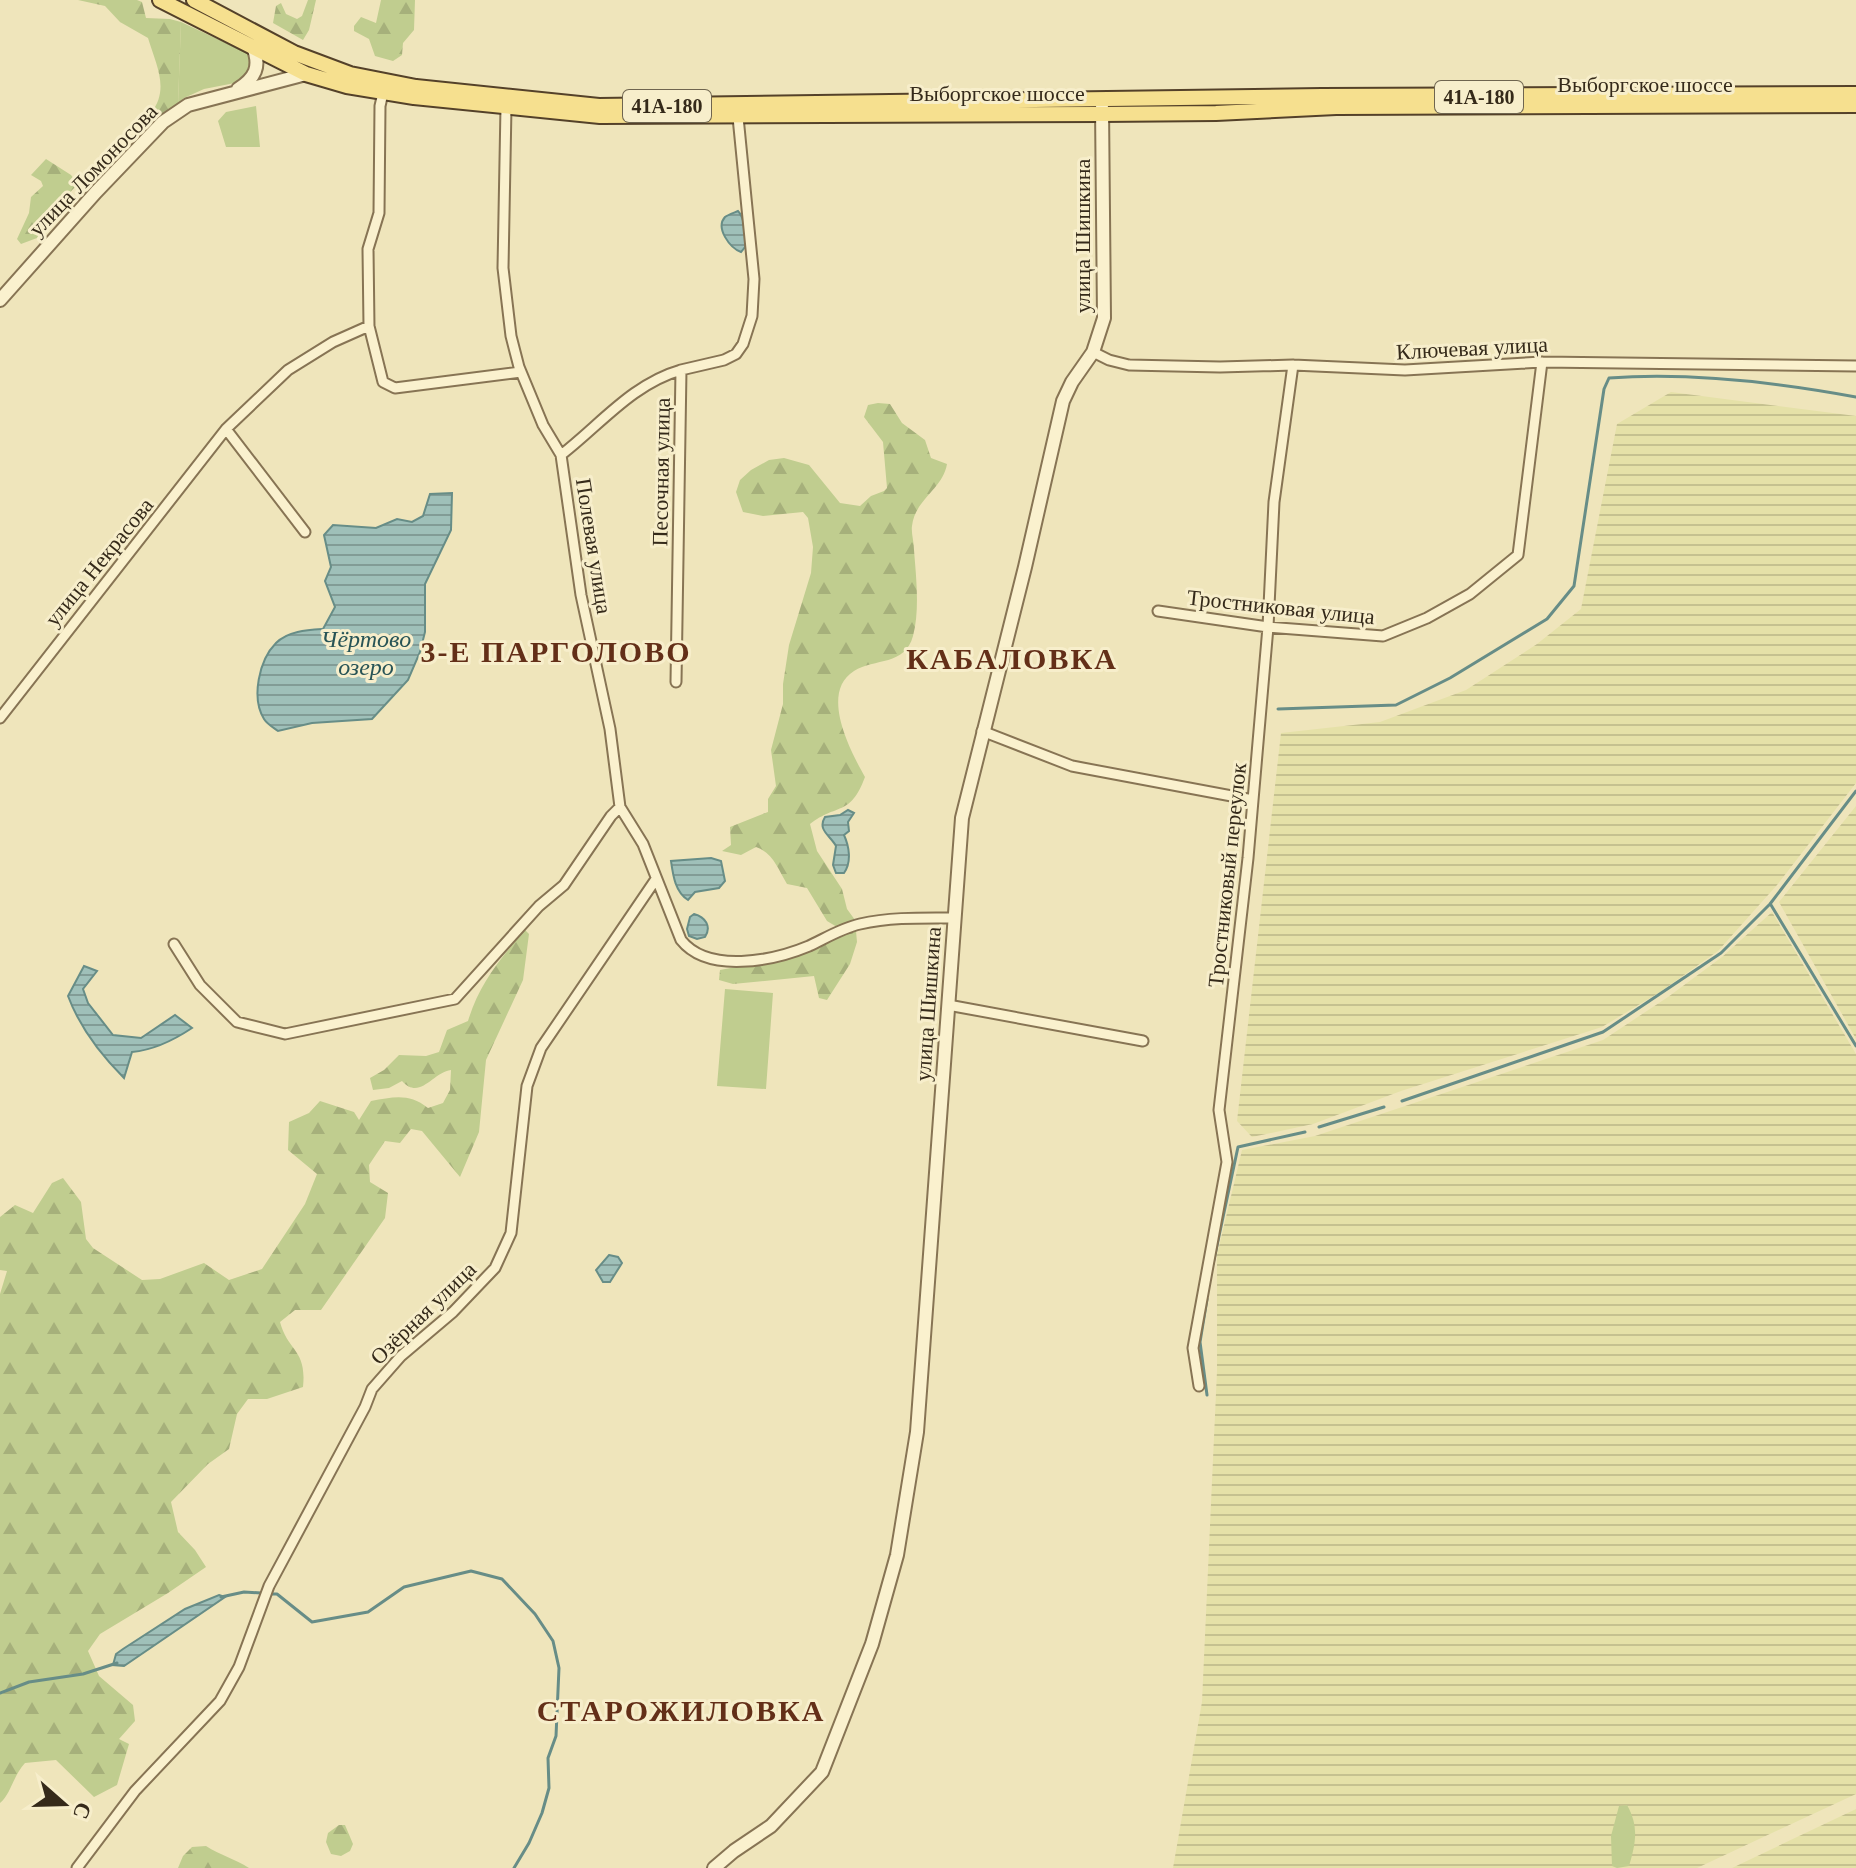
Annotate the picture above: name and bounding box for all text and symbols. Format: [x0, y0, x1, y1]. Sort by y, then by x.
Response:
street label: Выборгское шоссе [1557, 72, 1733, 97]
street label: Выборгское шоссе [909, 81, 1085, 106]
road number: 41А-180 [1435, 81, 1523, 113]
road number: 41А-180 [623, 90, 711, 122]
street label: улица Ломоносова [24, 99, 162, 241]
street label: улица Шишкина [1070, 158, 1095, 313]
street label: Ключевая улица [1396, 332, 1549, 364]
street label: Песочная улица [647, 397, 675, 547]
street label: Полевая улица [571, 476, 617, 616]
street label: улица Некрасова [40, 493, 158, 631]
street label: Тростниковая улица [1186, 585, 1376, 629]
water label: Чёртово озеро [321, 626, 411, 680]
district label: 3-Е ПАРГОЛОВО [420, 635, 692, 668]
district label: КАБАЛОВКА [906, 642, 1118, 675]
street label: Тростниковый переулок [1203, 761, 1251, 988]
street label: улица Шишкина [910, 926, 946, 1082]
street label: Озёрная улица [365, 1256, 481, 1370]
district label: СТАРОЖИЛОВКА [537, 1694, 825, 1727]
north arrow [24, 1764, 104, 1844]
text: С [68, 1799, 97, 1822]

